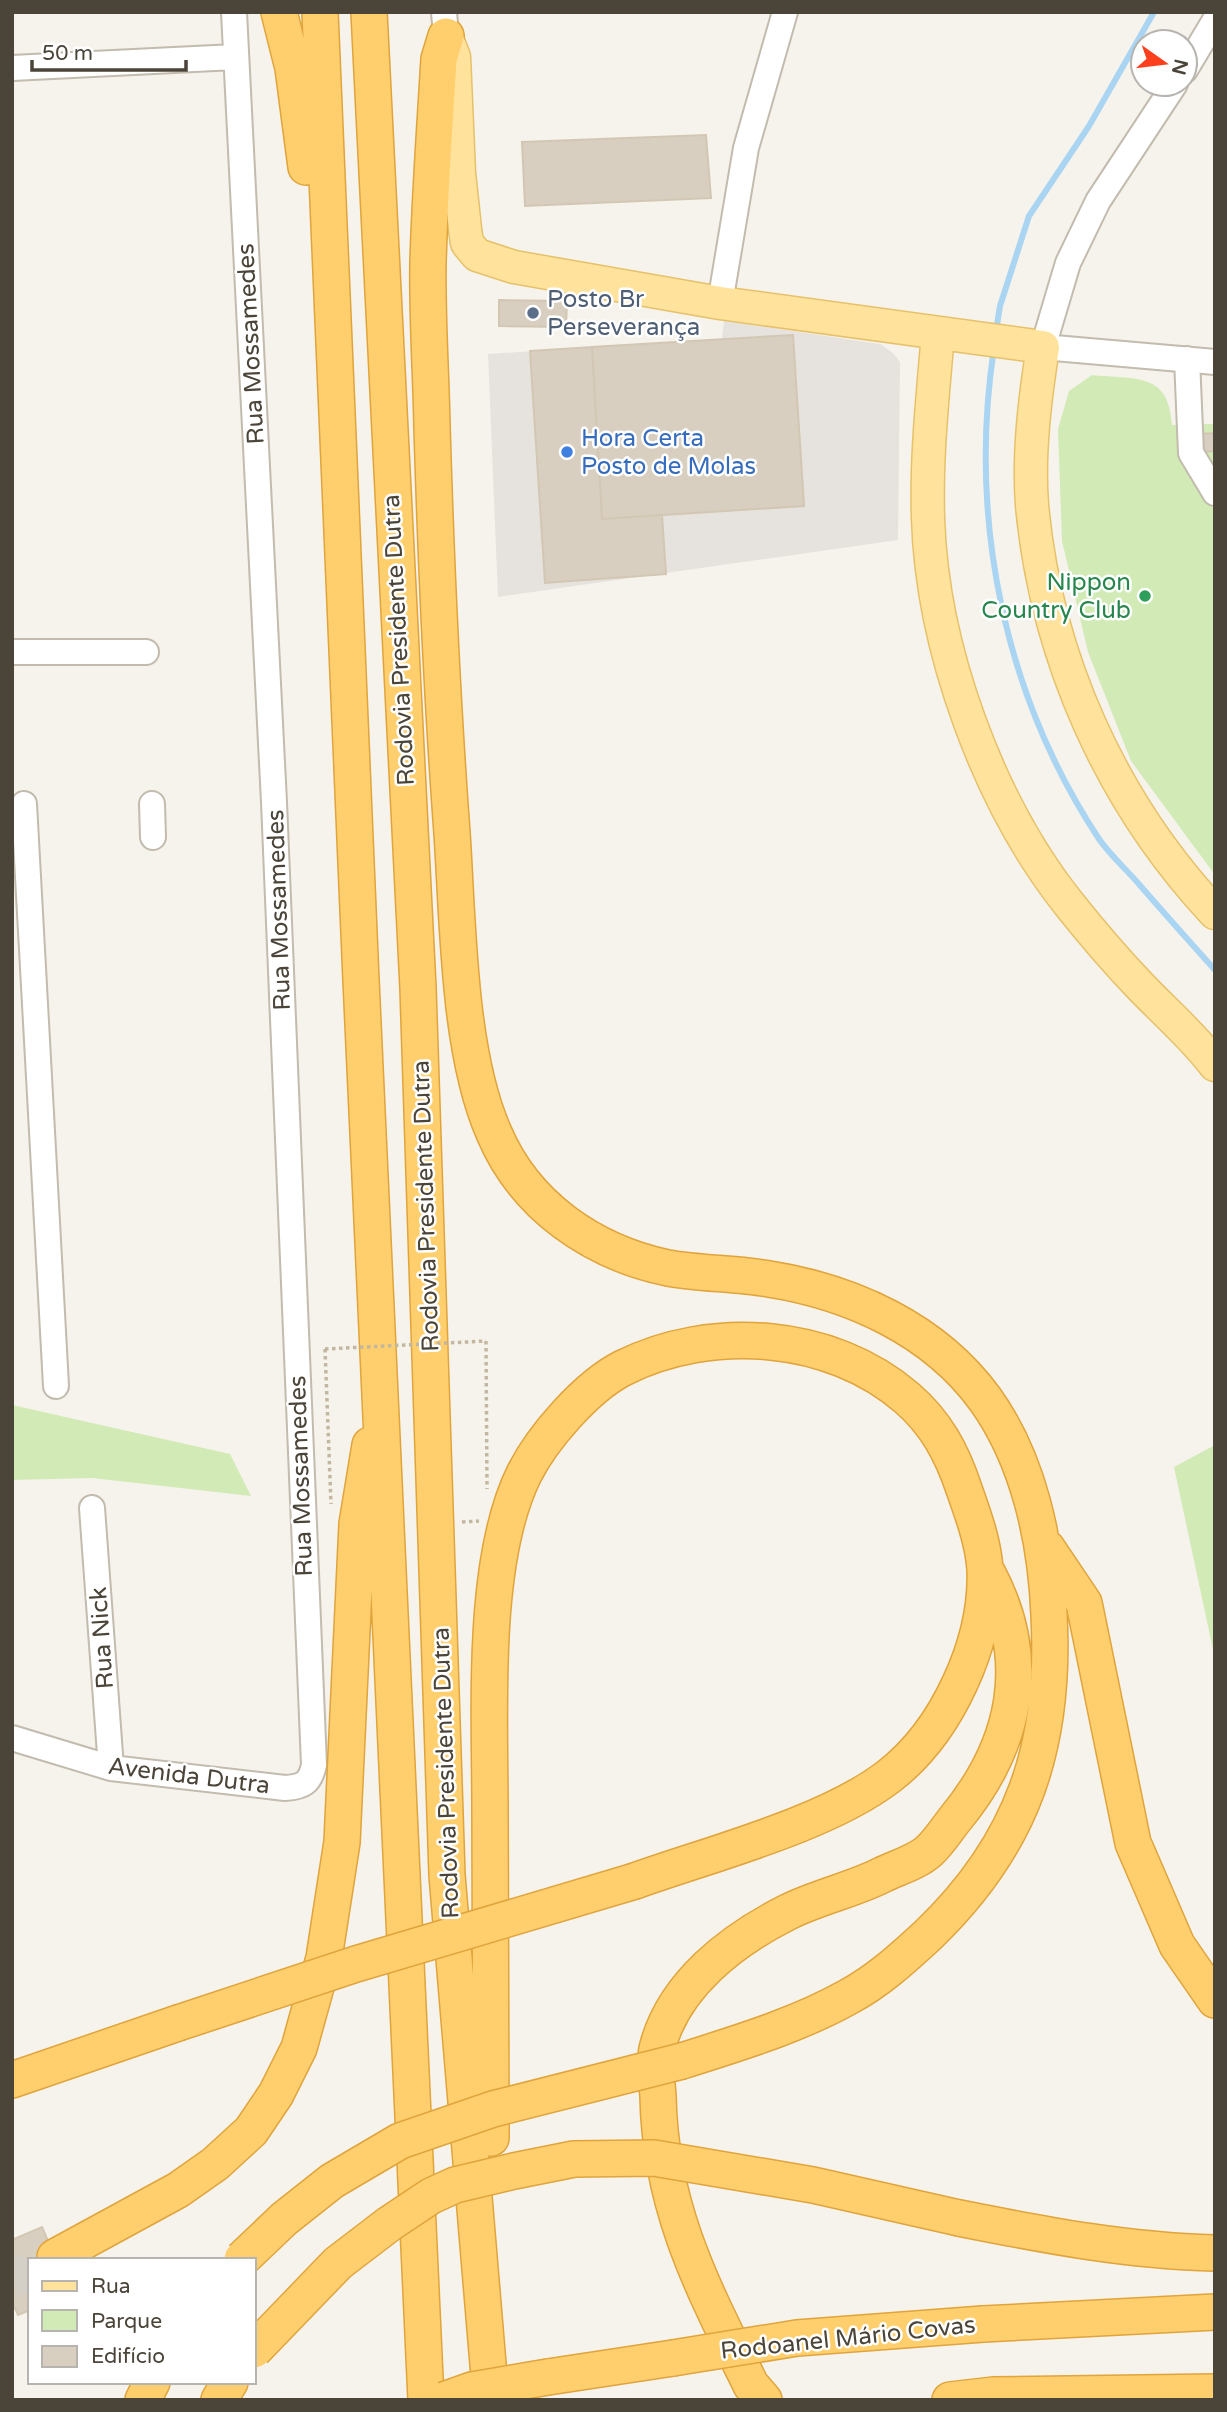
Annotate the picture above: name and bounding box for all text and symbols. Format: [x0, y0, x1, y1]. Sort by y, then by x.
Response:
scale bar [32, 28, 186, 72]
north arrow [1129, 28, 1199, 98]
text: 50 m [42, 41, 93, 66]
text: N [1167, 57, 1192, 77]
street label: Rua Mossamedes [231, 243, 271, 445]
place label: Posto Br Perseverança [547, 285, 700, 342]
marker: Posto Br Perseverança [525, 305, 541, 321]
place label: Hora Certa Posto de Molas [581, 424, 756, 481]
marker: Hora Certa Posto de Molas [559, 444, 575, 460]
street label: Rodovia Presidente Dutra [377, 494, 421, 786]
place label: Nippon Country Club [981, 568, 1131, 625]
marker: Nippon Country Club [1137, 588, 1153, 604]
street label: Rua Mossamedes [261, 809, 297, 1011]
street label: Rodovia Presidente Dutra [406, 1060, 446, 1352]
street label: Rua Mossamedes [283, 1375, 319, 1577]
street label: Rua Nick [84, 1586, 120, 1690]
street label: Rodovia Presidente Dutra [426, 1627, 466, 1919]
street label: Avenida Dutra [106, 1752, 272, 1800]
legend [28, 2258, 256, 2384]
text: Rua [91, 2274, 131, 2299]
text: Parque [91, 2309, 162, 2334]
street label: Rodoanel Mário Covas [719, 2310, 977, 2366]
text: Edifício [91, 2344, 165, 2369]

